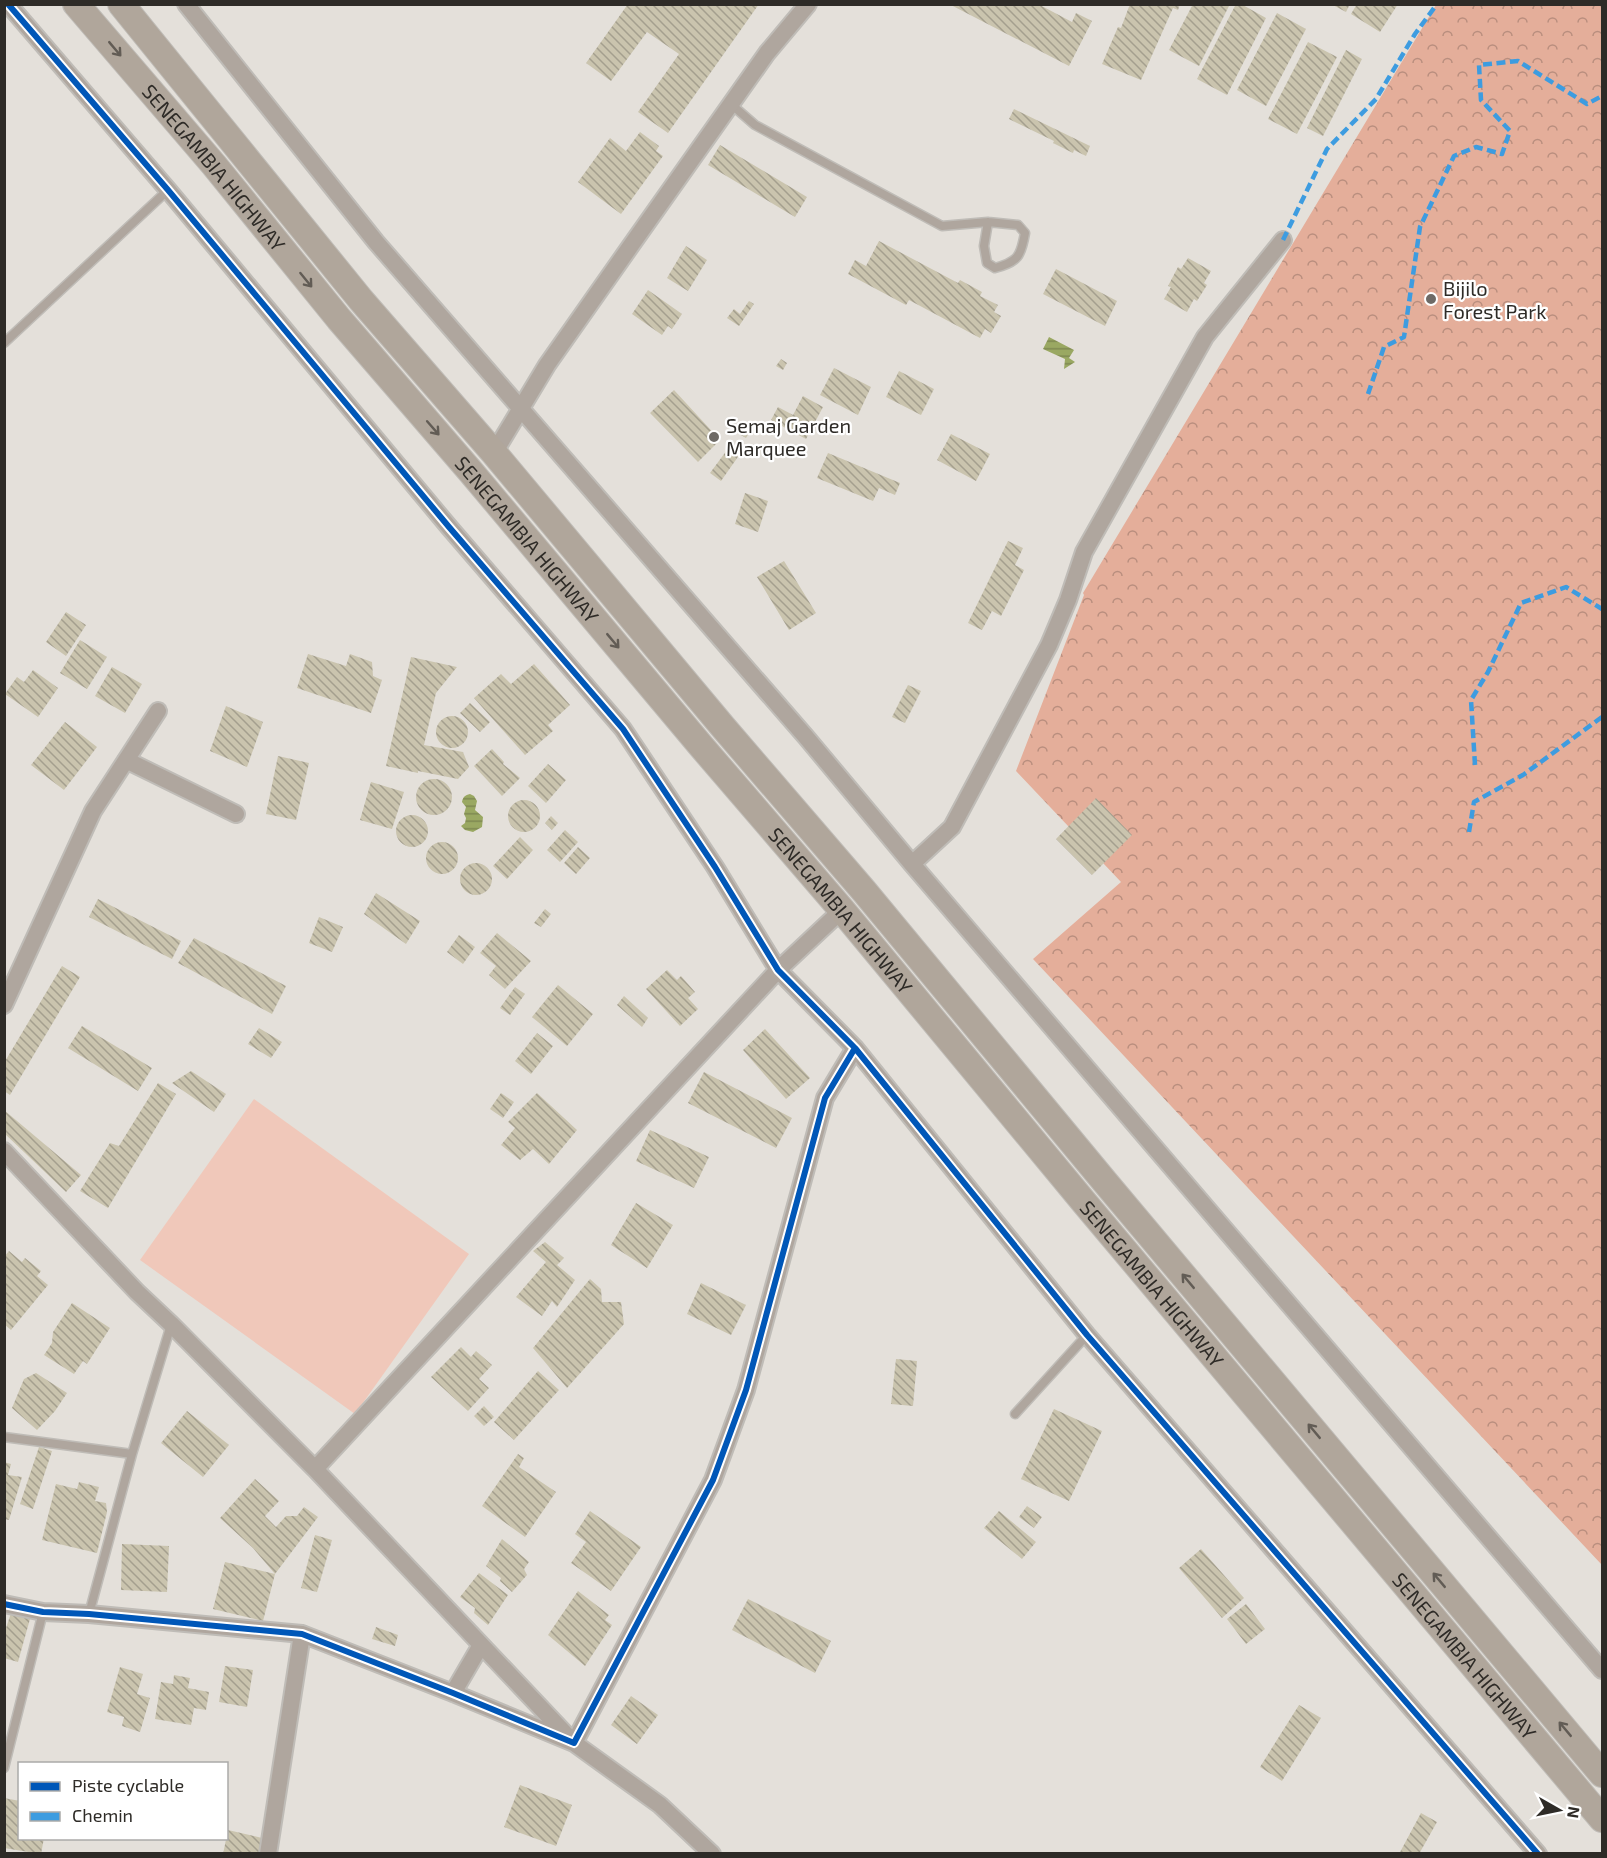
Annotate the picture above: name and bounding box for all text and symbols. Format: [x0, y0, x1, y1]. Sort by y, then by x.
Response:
one-way arrow [108, 41, 122, 56]
street label: SENEGAMBIA HIGHWAY [138, 79, 291, 256]
one-way arrow [300, 271, 313, 287]
place label: Bijilo Forest Park [1443, 276, 1546, 323]
marker: Bijilo Forest Park [1424, 292, 1438, 306]
place label: Semaj Garden Marquee [726, 413, 851, 460]
one-way arrow [426, 420, 440, 435]
marker: Semaj Garden Marquee [707, 430, 721, 444]
street label: SENEGAMBIA HIGHWAY [450, 451, 604, 628]
one-way arrow [606, 633, 620, 648]
street label: SENEGAMBIA HIGHWAY [764, 822, 918, 999]
street label: SENEGAMBIA HIGHWAY [1075, 1195, 1229, 1372]
one-way arrow [1182, 1273, 1195, 1289]
one-way arrow [1307, 1423, 1320, 1439]
street label: SENEGAMBIA HIGHWAY [1388, 1567, 1542, 1744]
one-way arrow [1432, 1573, 1446, 1588]
one-way arrow [1558, 1722, 1572, 1737]
legend [18, 1762, 228, 1840]
text: Piste cyclable [72, 1774, 184, 1796]
north arrow [1529, 1780, 1589, 1840]
text: Chemin [72, 1804, 133, 1826]
text: N [1564, 1805, 1585, 1820]

